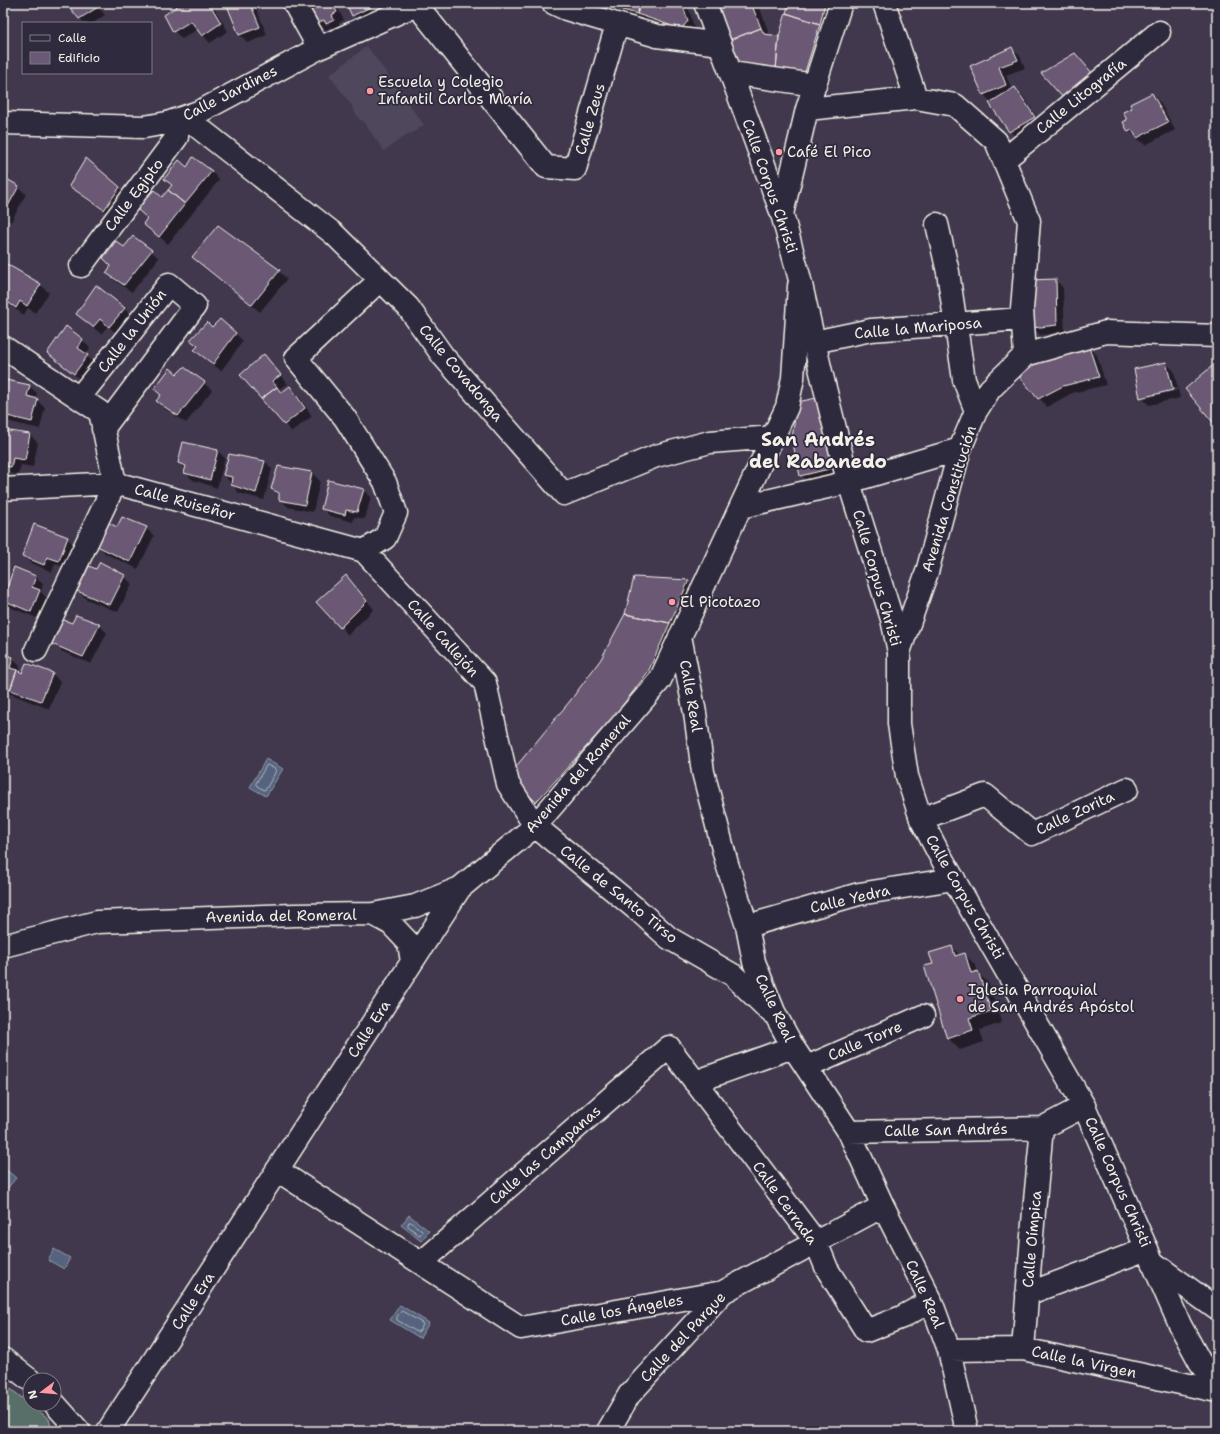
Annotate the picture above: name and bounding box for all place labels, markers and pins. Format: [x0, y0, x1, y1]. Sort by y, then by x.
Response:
place label: Escuela y Colegio Infantil Carlos María [378, 72, 533, 109]
marker: Escuela y Colegio Infantil Carlos María [365, 86, 375, 96]
place label: Café El Pico [787, 142, 871, 162]
marker: Café El Pico [774, 147, 784, 157]
place label: El Picotazo [680, 592, 761, 612]
marker: El Picotazo [667, 597, 677, 607]
place label: Iglesia Parroquial de San Andrés Apóstol [968, 980, 1135, 1017]
marker: Iglesia Parroquial de San Andrés Apóstol [955, 994, 965, 1004]

